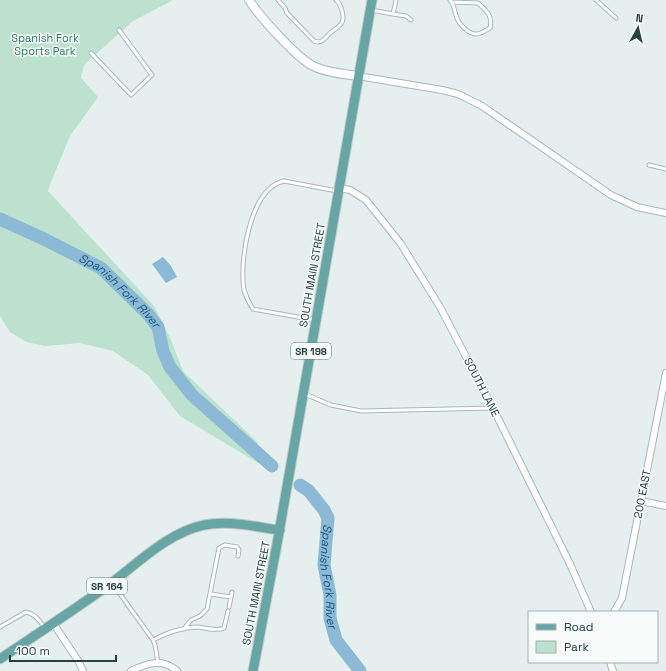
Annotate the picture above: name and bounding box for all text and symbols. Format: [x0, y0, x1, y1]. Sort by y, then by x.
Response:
north arrow [618, 8, 658, 48]
text: N [635, 11, 644, 26]
park label: Spanish Fork Sports Park [11, 31, 79, 58]
street label: SOUTH MAIN STREET [296, 221, 328, 328]
water label: Spanish Fork River [76, 250, 165, 332]
road number: SR 198 [291, 343, 331, 359]
street label: SOUTH LANE [461, 355, 503, 419]
street label: 200 EAST [630, 468, 654, 520]
water label: Spanish Fork River [316, 524, 341, 632]
street label: SOUTH MAIN STREET [239, 539, 273, 646]
road number: SR 164 [87, 578, 127, 594]
legend [528, 611, 658, 663]
text: Road [564, 619, 593, 635]
scale bar [10, 637, 116, 663]
text: Park [564, 639, 589, 655]
text: 100 m [16, 643, 50, 659]

